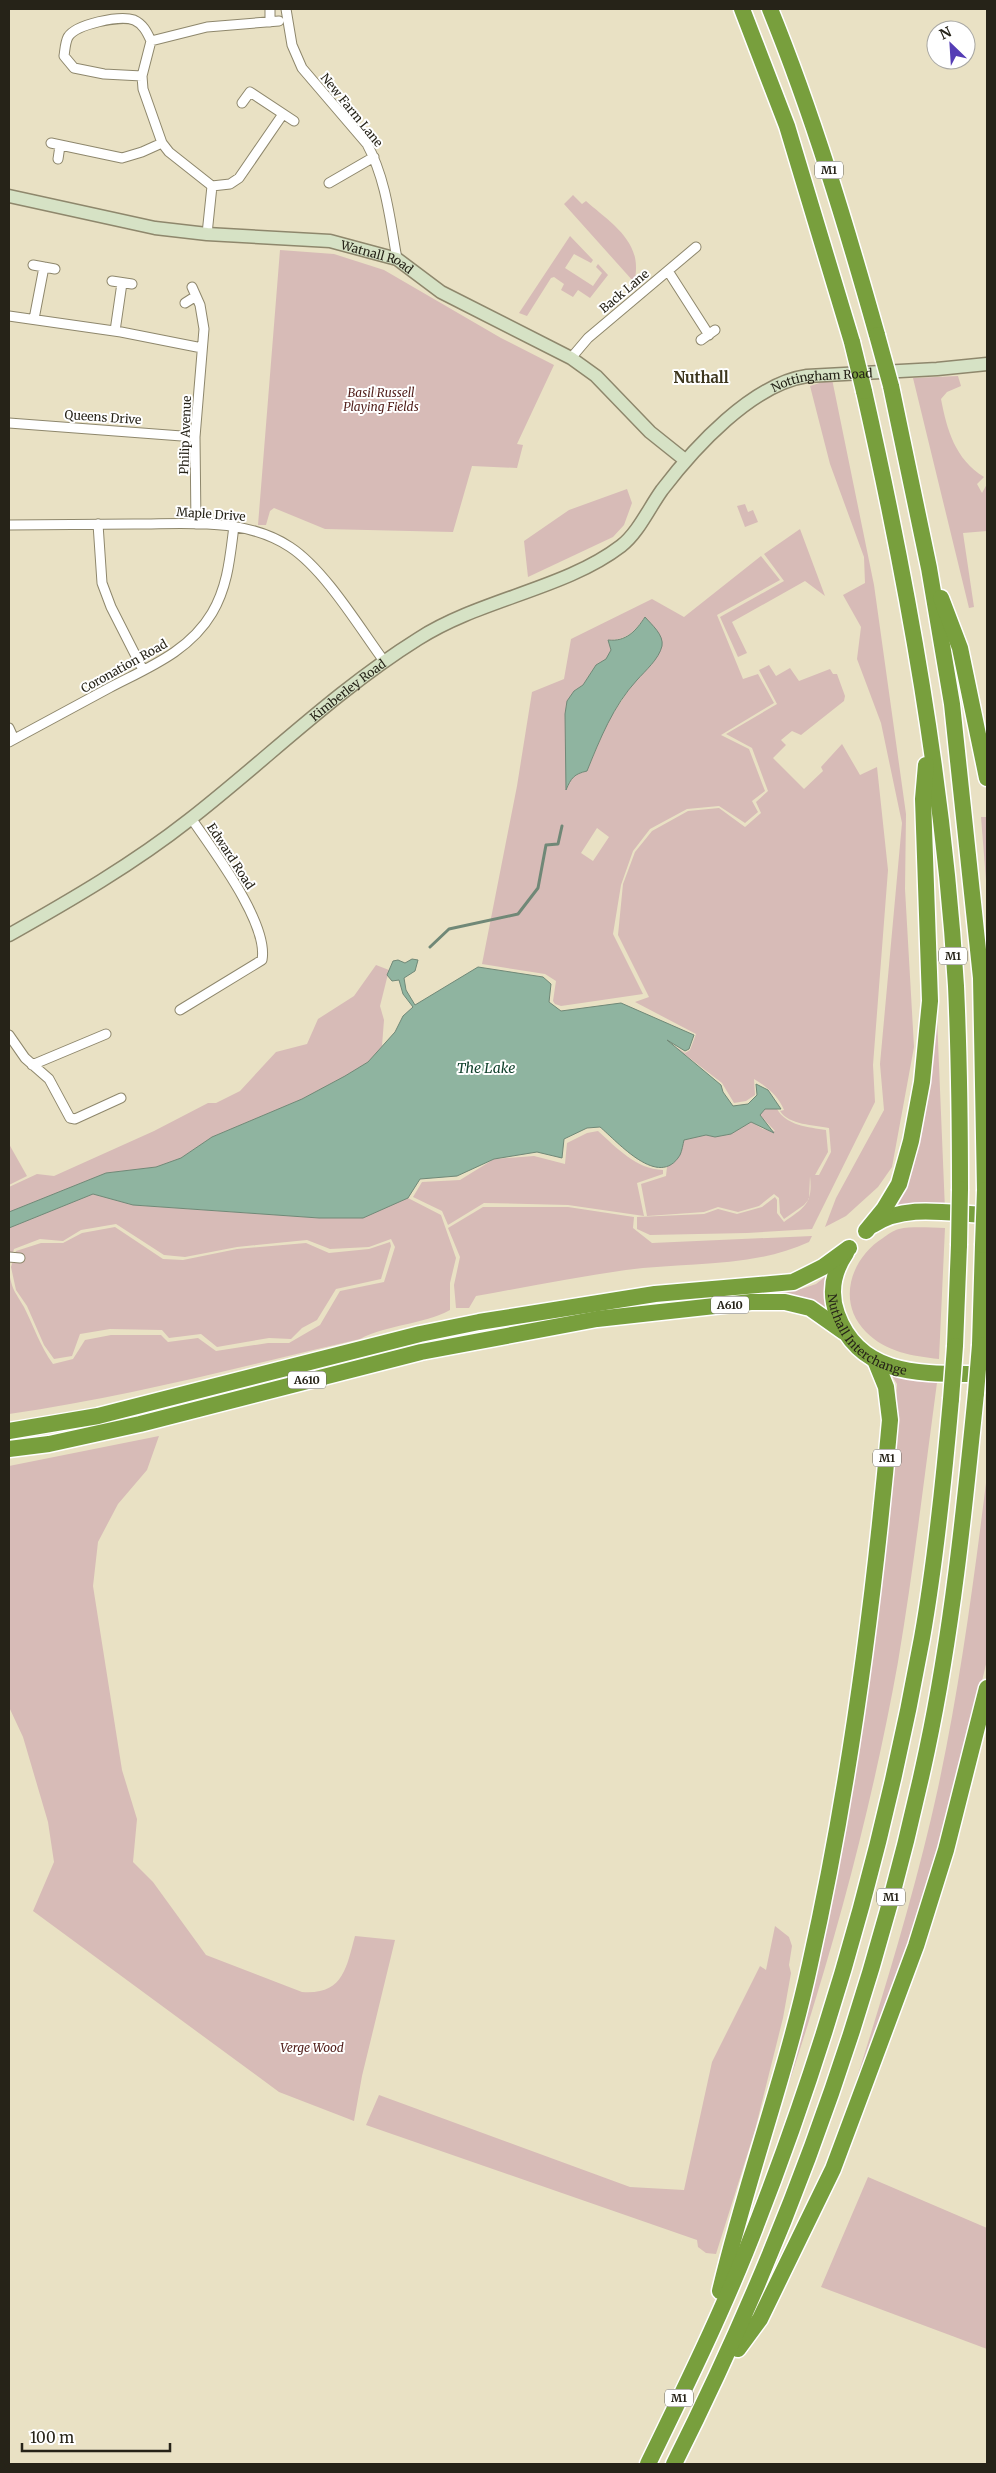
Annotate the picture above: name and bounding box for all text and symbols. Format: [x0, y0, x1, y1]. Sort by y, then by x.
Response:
north arrow [926, 20, 976, 70]
text: N [937, 23, 954, 44]
street label: New Farm Lane [318, 70, 386, 150]
road number: M1 [815, 162, 843, 178]
street label: Watnall Road [338, 237, 417, 276]
street label: Back Lane [596, 266, 652, 316]
street label: Nottingham Road [768, 365, 873, 395]
district label: Nuthall [673, 368, 729, 387]
park label: Basil Russell Playing Fields [343, 385, 419, 414]
street label: Philip Avenue [176, 395, 194, 475]
street label: Queens Drive [64, 407, 142, 427]
street label: Maple Drive [176, 504, 246, 524]
street label: Coronation Road [78, 636, 170, 696]
street label: Kimberley Road [306, 656, 388, 724]
street label: Edward Road [204, 820, 258, 892]
road number: M1 [939, 948, 967, 964]
water label: The Lake [457, 1059, 515, 1077]
street label: Nuthall Interchange [825, 1293, 908, 1378]
road number: A610 [711, 1296, 749, 1314]
road number: A610 [288, 1372, 326, 1388]
road number: M1 [873, 1450, 901, 1466]
road number: M1 [877, 1888, 905, 1905]
park label: Verge Wood [280, 2040, 344, 2055]
road number: M1 [665, 2390, 693, 2406]
scale bar [22, 2420, 170, 2452]
text: 100 m [30, 2428, 74, 2447]

